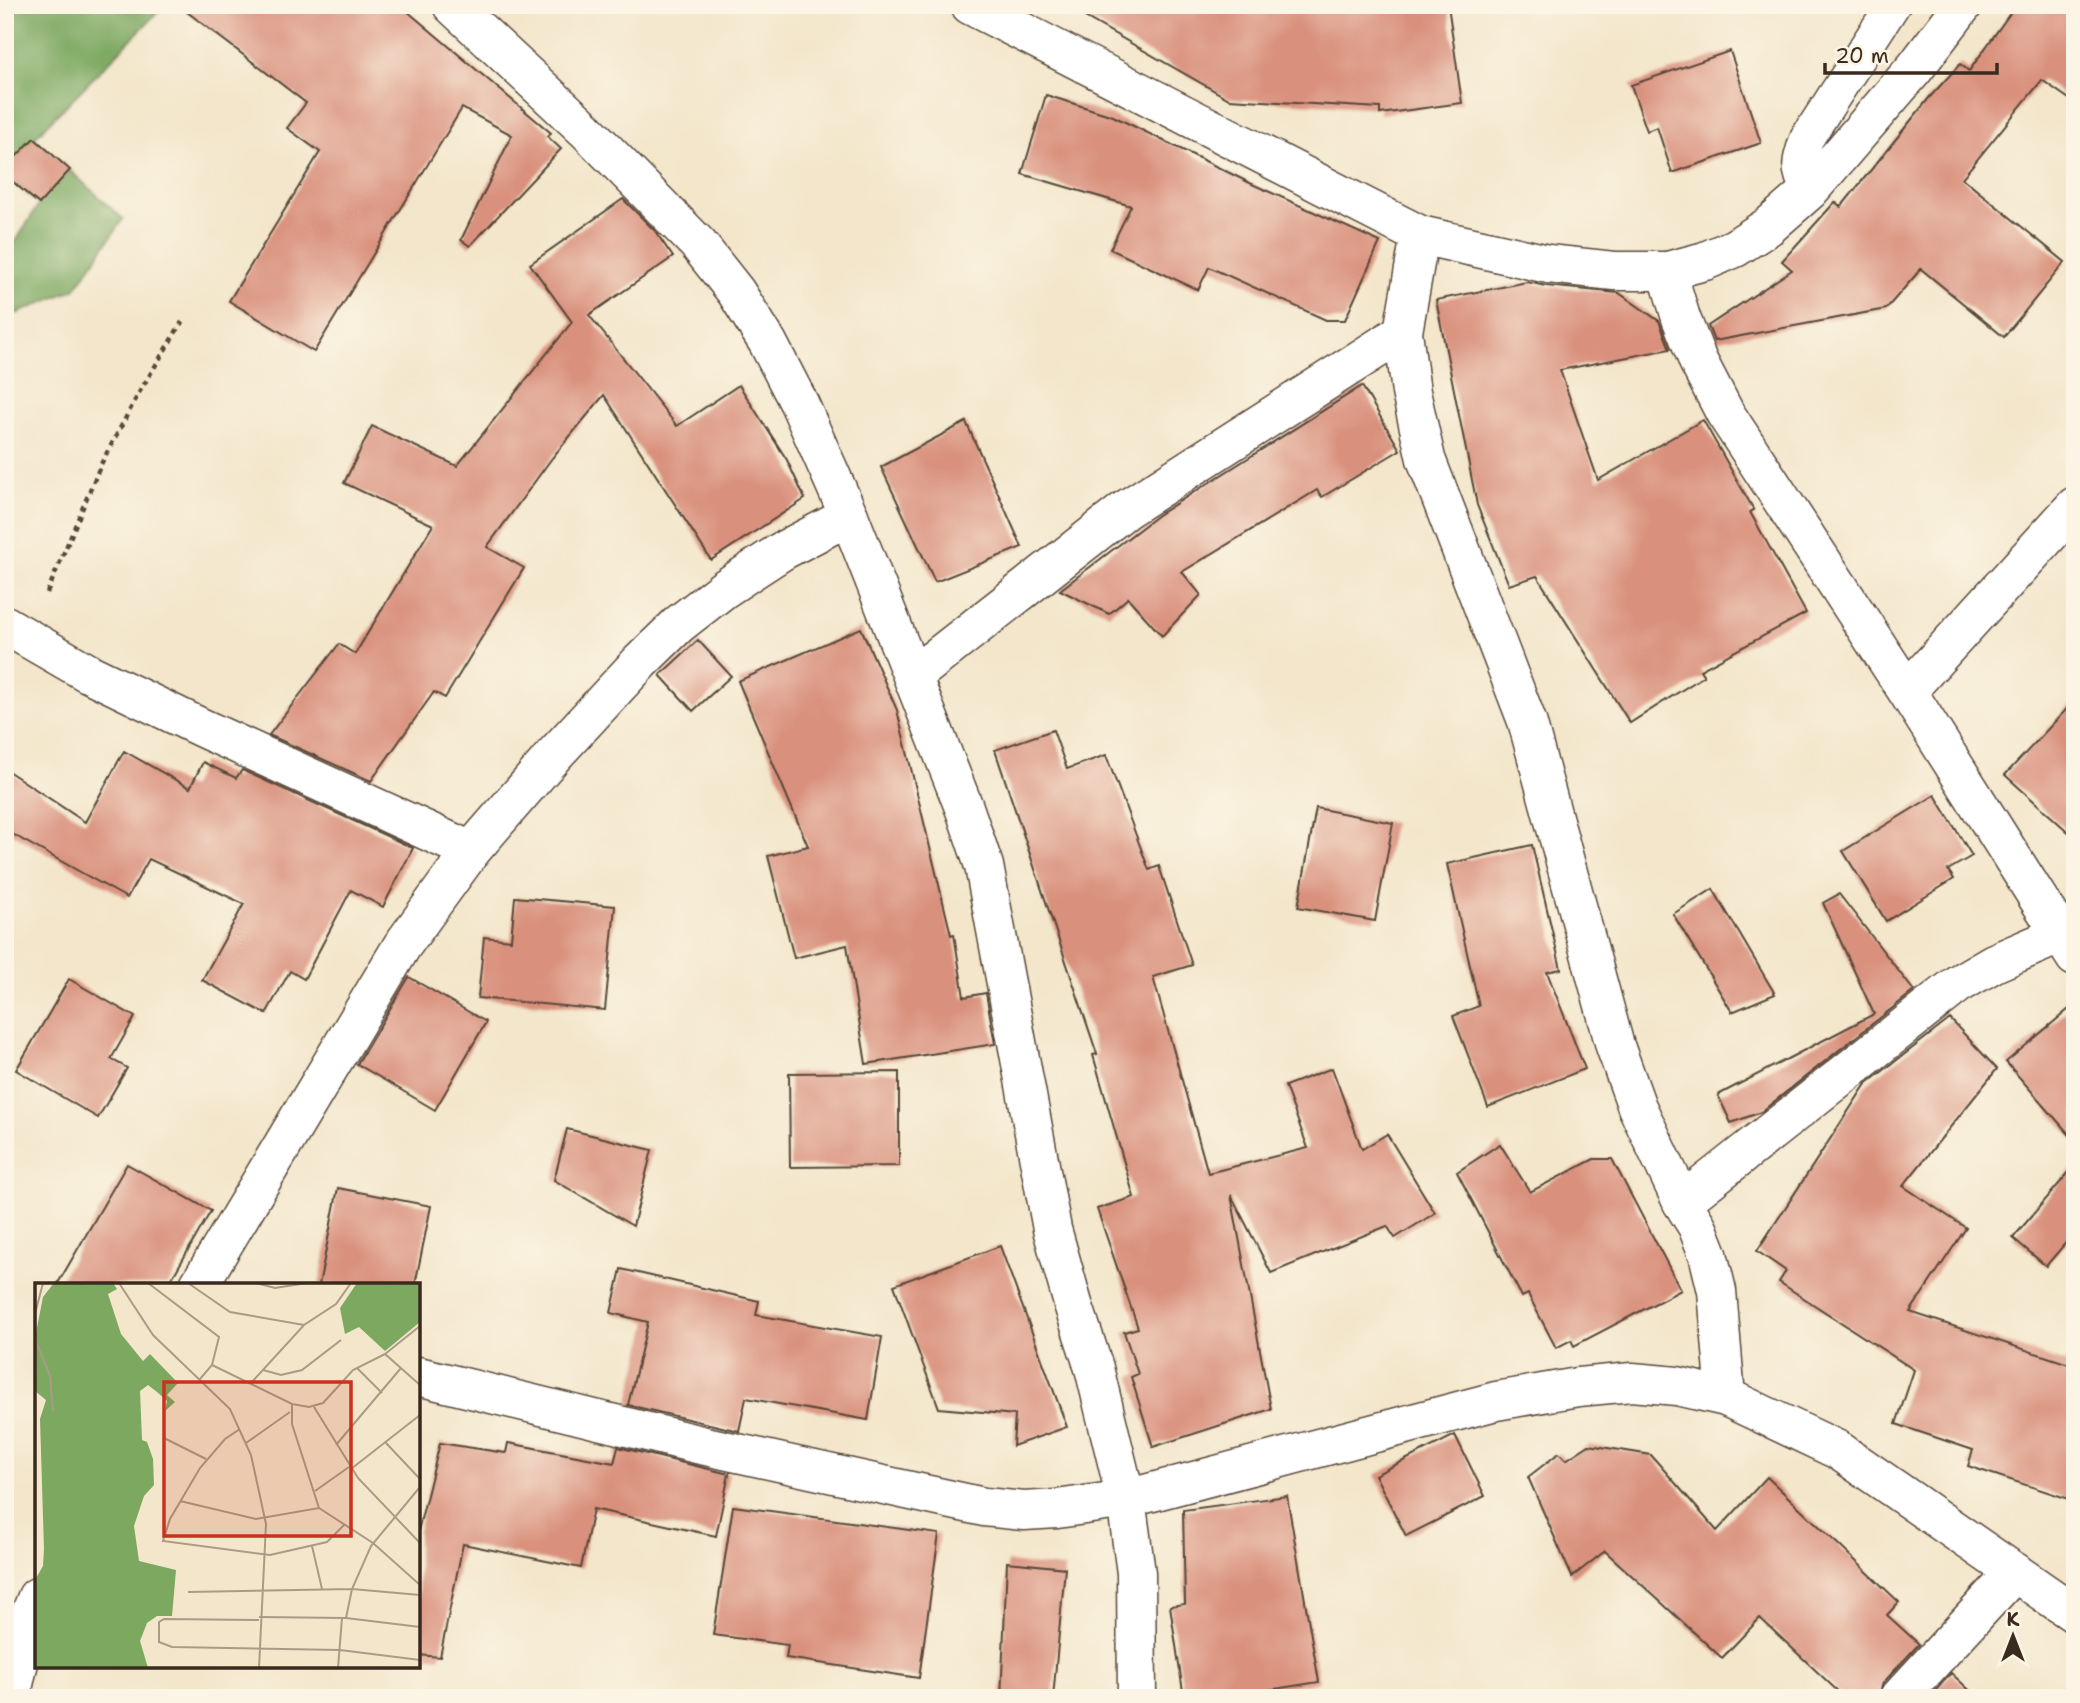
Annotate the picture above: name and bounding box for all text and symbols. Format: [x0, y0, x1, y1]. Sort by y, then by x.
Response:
scale bar [1825, 32, 1996, 76]
text: 20 m [1835, 42, 1889, 70]
inset map [35, 1283, 420, 1668]
north arrow [1979, 1602, 2048, 1672]
text: K [2007, 1607, 2020, 1632]

